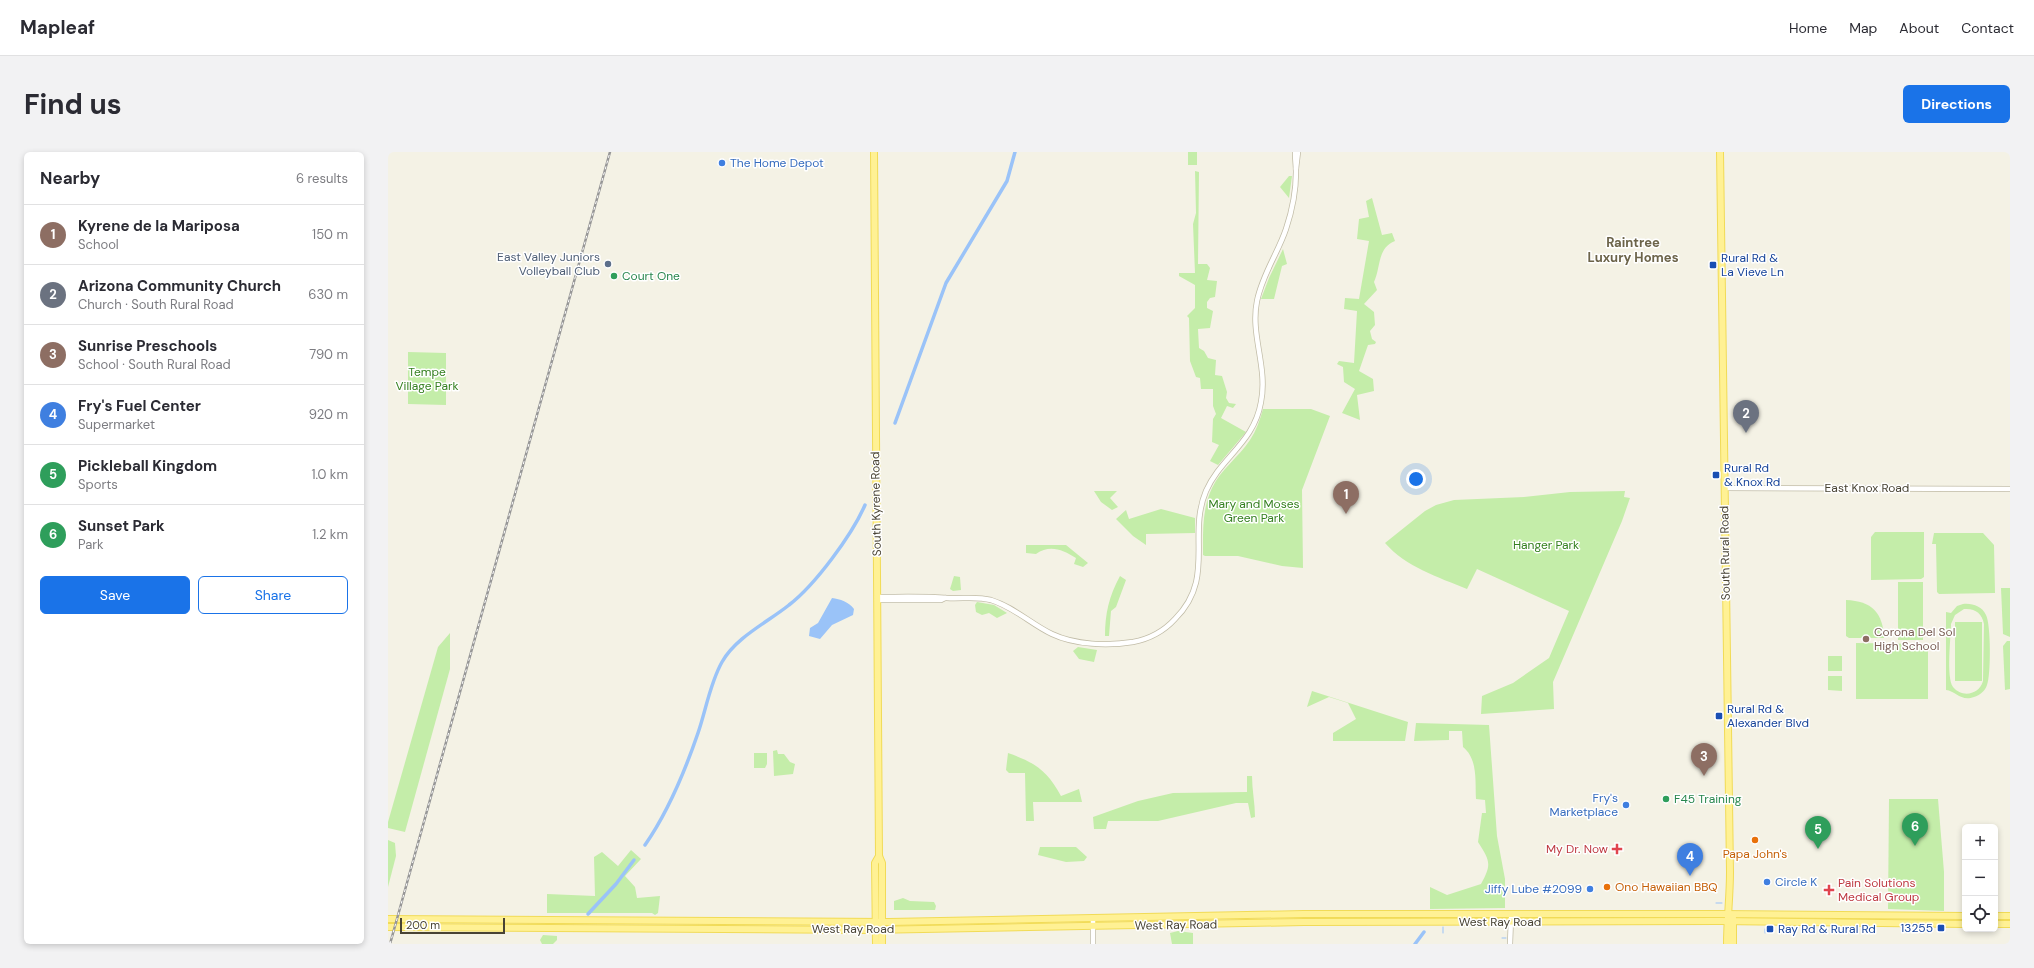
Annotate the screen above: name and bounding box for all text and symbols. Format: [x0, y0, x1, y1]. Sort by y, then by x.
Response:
text: Mapleaf [20, 15, 95, 40]
text: Home [1789, 19, 1827, 37]
text: Map [1849, 19, 1877, 37]
text: About [1899, 19, 1939, 37]
text: Contact [1961, 19, 2014, 37]
button: Directions [1903, 85, 2010, 123]
text: Find us [24, 86, 122, 123]
place label: The Home Depot [730, 155, 824, 171]
marker: The Home Depot [717, 158, 727, 168]
text: Nearby [40, 167, 100, 189]
text: 6 results [296, 170, 348, 187]
text: Kyrene de la Mariposa [78, 216, 240, 236]
text: 1 [51, 226, 55, 243]
text: 150 m [312, 226, 348, 243]
district label: Raintree Luxury Homes [1587, 234, 1679, 266]
text: School [78, 236, 119, 253]
place label: East Valley Juniors Volleyball Club [497, 249, 600, 279]
place label: Rural Rd & La Vieve Ln [1721, 250, 1784, 280]
marker: East Valley Juniors Volleyball Club [603, 259, 613, 269]
marker: Rural Rd & La Vieve Ln [1708, 260, 1718, 270]
place label: Court One [622, 268, 680, 284]
marker: Court One [609, 271, 619, 281]
text: Arizona Community Church [78, 276, 281, 296]
text: 2 [49, 286, 57, 303]
text: 630 m [308, 286, 348, 303]
text: Church · South Rural Road [78, 296, 234, 313]
text: Sunrise Preschools [78, 336, 217, 356]
text: 3 [49, 346, 57, 363]
text: 790 m [309, 346, 348, 363]
text: School · South Rural Road [78, 356, 231, 373]
park label: Tempe Village Park [396, 364, 458, 394]
text: Fry's Fuel Center [78, 396, 201, 416]
pin: 2 [1733, 400, 1759, 433]
text: 4 [49, 406, 57, 423]
text: 920 m [309, 406, 348, 423]
text: Supermarket [78, 416, 155, 433]
street label: South Kyrene Road [867, 452, 885, 556]
text: Pickleball Kingdom [78, 456, 217, 476]
place label: Rural Rd & Knox Rd [1724, 460, 1780, 490]
text: 5 [49, 466, 57, 483]
text: 1.0 km [311, 466, 348, 483]
your location [1406, 469, 1426, 489]
marker: Rural Rd & Knox Rd [1711, 470, 1721, 480]
text: Sports [78, 476, 118, 493]
street label: East Knox Road [1825, 480, 1909, 496]
pin: 1 [1333, 481, 1359, 514]
park label: Mary and Moses Green Park [1208, 496, 1300, 526]
street label: South Rural Road [1716, 506, 1734, 600]
text: Sunset Park [78, 516, 165, 536]
text: 6 [49, 526, 57, 543]
text: 1.2 km [312, 526, 348, 543]
text: Park [78, 536, 104, 553]
park label: Hanger Park [1513, 537, 1579, 553]
button: Save [40, 576, 190, 614]
button: Share [198, 576, 348, 614]
place label: Corona Del Sol High School [1874, 624, 1955, 654]
marker: Corona Del Sol High School [1861, 634, 1871, 644]
place label: Rural Rd & Alexander Blvd [1727, 701, 1809, 731]
marker: Rural Rd & Alexander Blvd [1714, 711, 1724, 721]
pin: 3 [1691, 743, 1717, 776]
place label: Fry's Marketplace [1550, 790, 1618, 820]
place label: F45 Training [1674, 791, 1742, 807]
marker: F45 Training [1661, 794, 1671, 804]
marker: Fry's Marketplace [1621, 800, 1631, 810]
pin: 6 [1902, 813, 1928, 846]
pin: 5 [1805, 816, 1831, 849]
map controls [1962, 824, 1998, 932]
button: + [1962, 824, 1998, 860]
marker: Papa John's [1750, 835, 1760, 845]
place label: My Dr. Now [1546, 841, 1608, 857]
marker: My Dr. Now [1611, 843, 1623, 855]
pin: 4 [1677, 843, 1703, 876]
place label: Papa John's [1723, 846, 1787, 862]
button: − [1962, 860, 1998, 896]
place label: Circle K [1775, 874, 1817, 890]
place label: Pain Solutions Medical Group [1838, 875, 1919, 905]
marker: Circle K [1762, 877, 1772, 887]
place label: Ono Hawaiian BBQ [1615, 879, 1718, 895]
place label: Jiffy Lube #2099 [1485, 881, 1582, 897]
marker: Ono Hawaiian BBQ [1602, 882, 1612, 892]
marker: Jiffy Lube #2099 [1585, 884, 1595, 894]
marker: Pain Solutions Medical Group [1823, 884, 1835, 896]
button: locate [1962, 896, 1998, 932]
street label: West Ray Road [1459, 914, 1541, 930]
scale bar [400, 916, 505, 935]
street label: West Ray Road [1135, 916, 1217, 934]
text: 200 m [406, 918, 440, 932]
place label: 13255 [1901, 920, 1933, 936]
street label: West Ray Road [812, 921, 894, 937]
place label: Ray Rd & Rural Rd [1778, 921, 1876, 937]
marker: 13255 [1936, 923, 1946, 933]
marker: Ray Rd & Rural Rd [1765, 924, 1775, 934]

